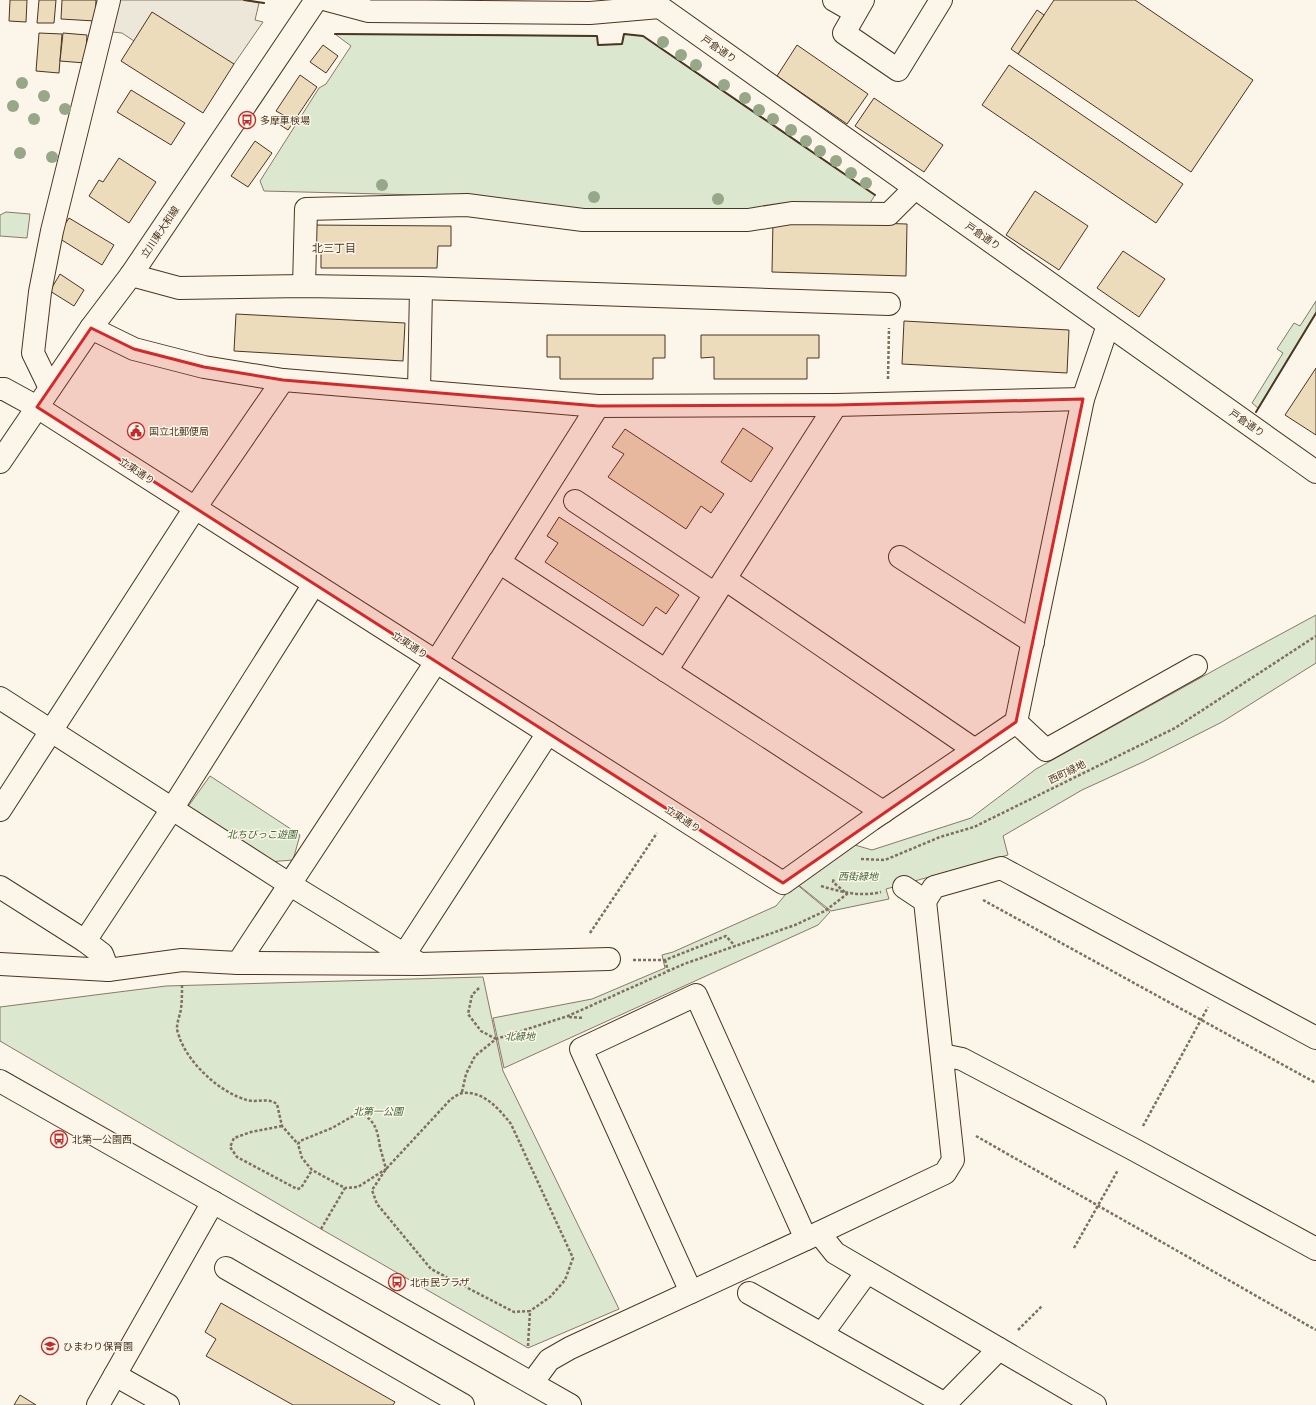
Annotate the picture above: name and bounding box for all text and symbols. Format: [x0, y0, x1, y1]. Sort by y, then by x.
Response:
street label: 戸倉通り [699, 32, 739, 66]
bus stop icon: 多摩車検場 [237, 110, 257, 130]
place label: 多摩車検場 [260, 114, 310, 127]
street label: 立川東大和線 [138, 203, 182, 261]
street label: 戸倉通り [963, 219, 1003, 253]
district label: 北三丁目 [312, 241, 356, 255]
street label: 戸倉通り [1227, 406, 1267, 440]
public building icon: 国立北郵便局 [126, 421, 146, 441]
place label: 国立北郵便局 [149, 425, 209, 438]
street label: 立東通り [117, 455, 157, 487]
street label: 立東通り [390, 629, 430, 661]
street label: 西町緑地 [1046, 757, 1089, 787]
street label: 立東通り [663, 803, 703, 835]
park label: 北ちびっこ遊園 [227, 828, 299, 841]
park label: 西街緑地 [838, 870, 879, 883]
park label: 北緑地 [505, 1030, 536, 1043]
park label: 北第一公園 [353, 1105, 405, 1118]
bus stop icon: 北第一公園西 [49, 1129, 69, 1149]
place label: 北第一公園西 [72, 1133, 132, 1146]
bus stop icon: 北市民プラザ [387, 1272, 407, 1292]
place label: 北市民プラザ [410, 1276, 470, 1289]
school or university icon: ひまわり保育園 [40, 1336, 60, 1356]
place label: ひまわり保育園 [63, 1340, 133, 1353]

